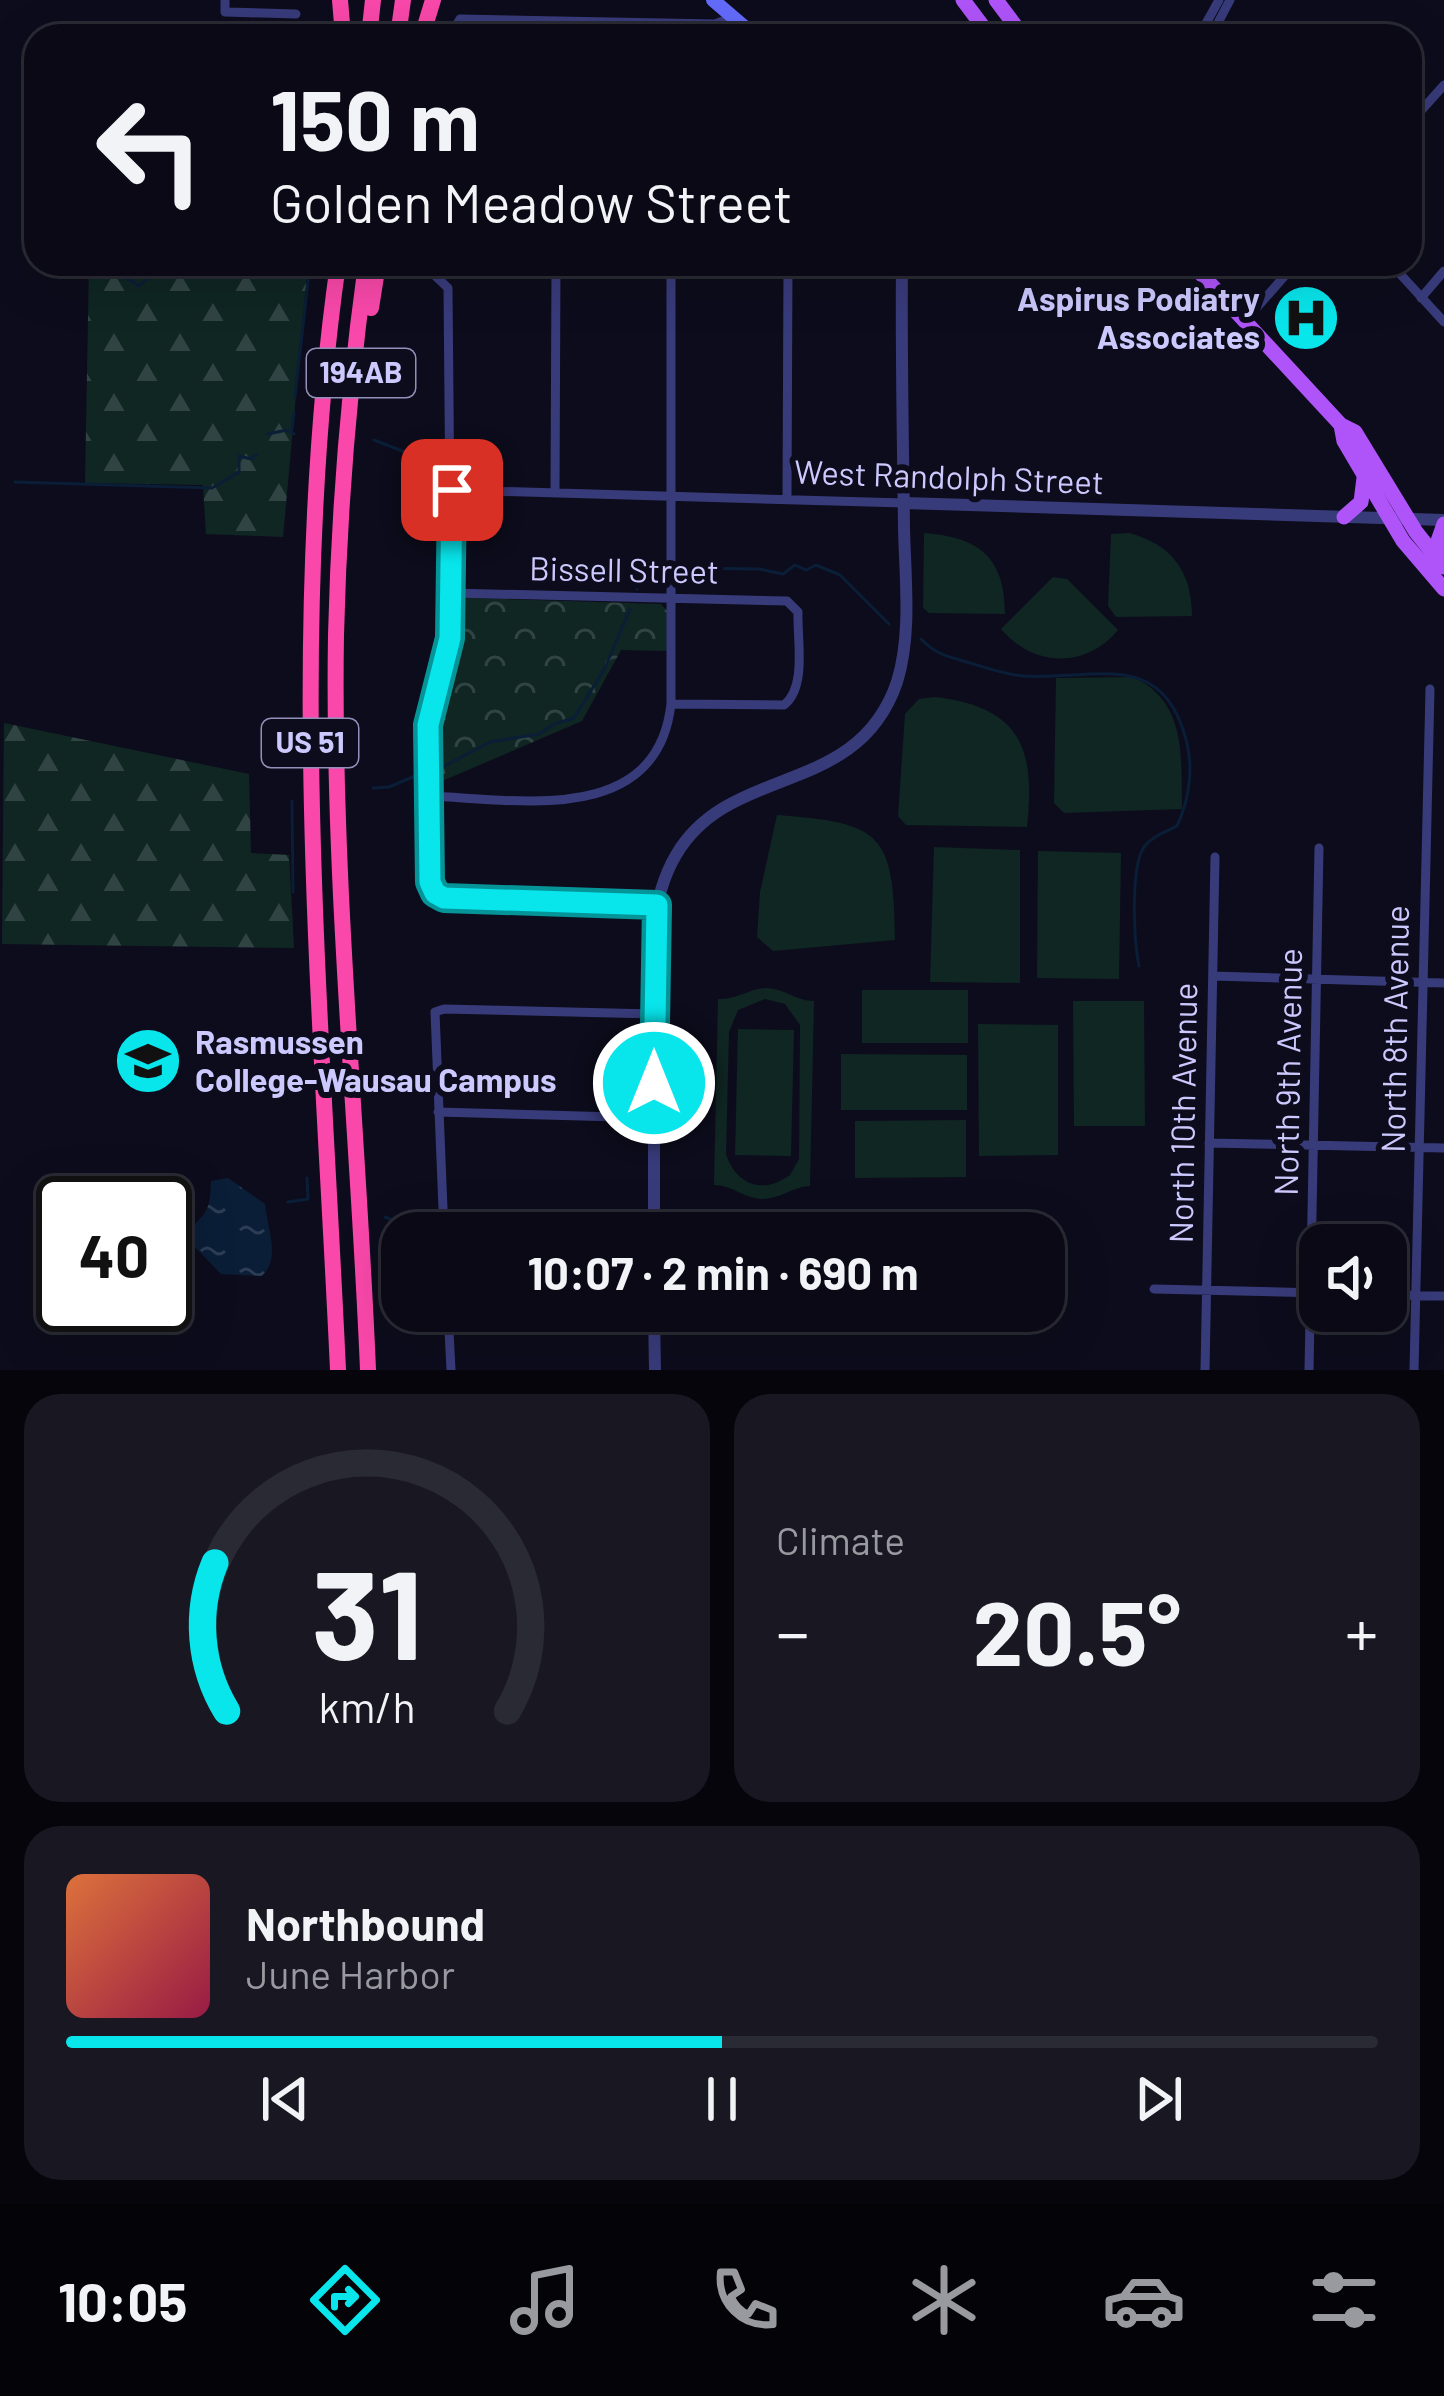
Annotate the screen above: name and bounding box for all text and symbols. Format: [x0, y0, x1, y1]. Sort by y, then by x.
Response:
text: 150 m [270, 67, 480, 168]
icon: left [72, 72, 228, 228]
text: Golden Meadow Street [270, 169, 793, 234]
place label: Aspirus Podiatry Associates [1017, 278, 1260, 356]
hospital icon: Aspirus Podiatry Associates [1271, 283, 1341, 353]
road number: 194AB [307, 349, 415, 397]
pin [401, 439, 503, 541]
street label: West Randolph Street [793, 451, 1105, 501]
icon: arrive [419, 457, 485, 523]
street label: Bissell Street [529, 547, 719, 591]
road number: US 51 [262, 719, 358, 767]
street label: North 8th Avenue [1372, 905, 1416, 1153]
street label: North 9th Avenue [1265, 948, 1309, 1196]
street label: North 10th Avenue [1160, 982, 1204, 1244]
position arrow [591, 1020, 717, 1146]
place label: Rasmussen College-Wausau Campus [195, 1021, 557, 1099]
school or university icon: Rasmussen College-Wausau Campus [113, 1026, 183, 1096]
speed limit sign: 40 [36, 1176, 192, 1332]
map controls [1299, 1224, 1407, 1332]
button: sound [1299, 1224, 1407, 1332]
text: 10:07 · 2 min · 690 m [527, 1245, 919, 1299]
text: Climate [776, 1516, 905, 1563]
text: 31 [311, 1535, 423, 1685]
text: 20.5° [973, 1576, 1181, 1684]
text: − [776, 1591, 809, 1670]
text: + [1345, 1591, 1378, 1670]
text: km/h [318, 1680, 416, 1732]
text: Northbound [246, 1896, 485, 1950]
text: June Harbor [246, 1950, 455, 1997]
icon: previous [252, 2066, 318, 2132]
icon: pause [689, 2066, 755, 2132]
icon: next [1126, 2066, 1192, 2132]
icon: directions [303, 2258, 387, 2342]
icon: music [503, 2258, 587, 2342]
icon: phone [703, 2258, 787, 2342]
icon: climate [902, 2258, 986, 2342]
icon: car [1102, 2258, 1186, 2342]
icon: filters [1302, 2258, 1386, 2342]
text: 10:05 [58, 2268, 187, 2333]

